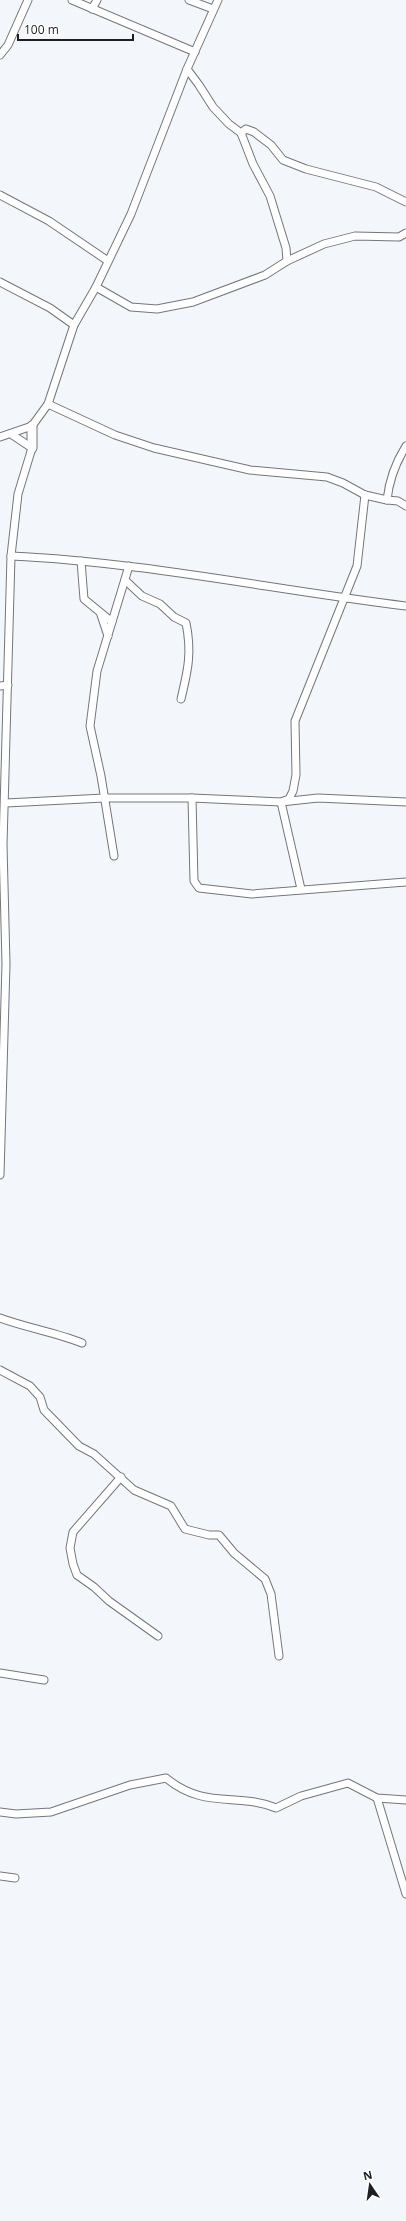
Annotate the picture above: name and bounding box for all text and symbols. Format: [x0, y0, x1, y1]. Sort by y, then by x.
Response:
scale bar [18, 16, 133, 42]
text: 100 m [24, 21, 59, 38]
north arrow [350, 2165, 390, 2205]
text: N [362, 2166, 374, 2183]

